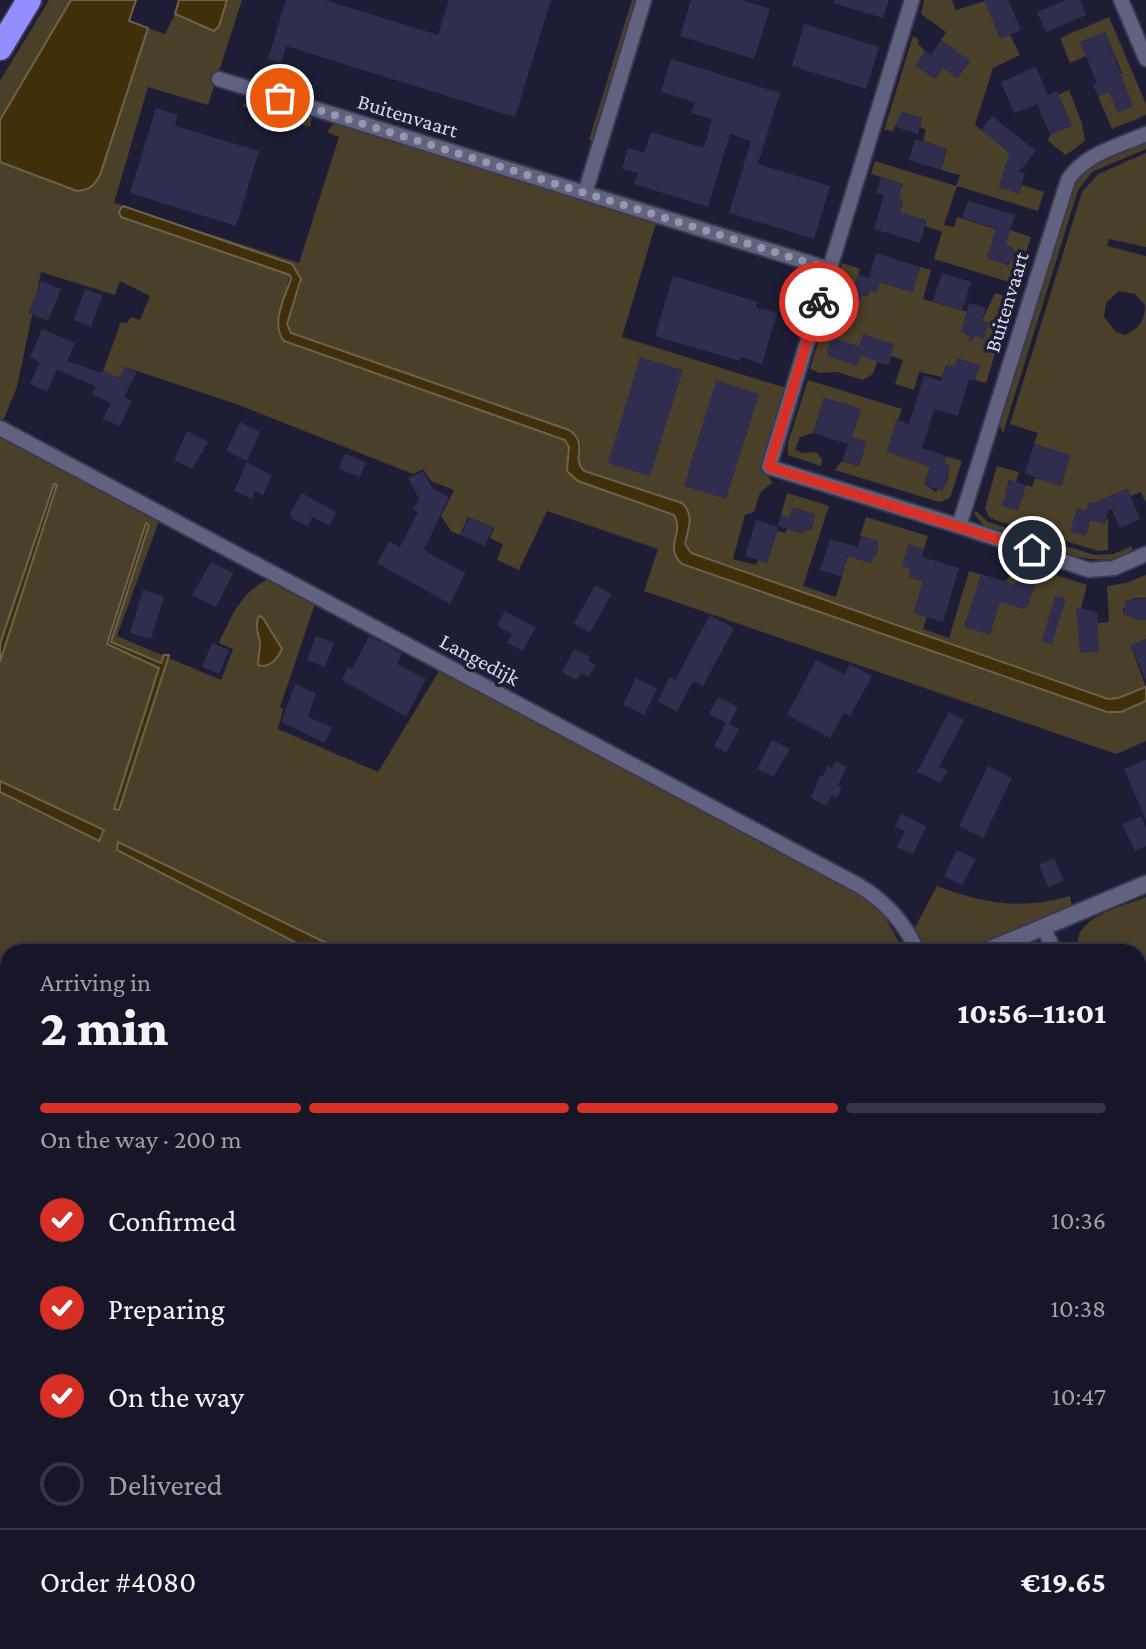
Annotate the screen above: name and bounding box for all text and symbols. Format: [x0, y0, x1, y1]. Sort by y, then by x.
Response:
pin [246, 64, 314, 132]
icon: bag [258, 76, 302, 120]
street label: Buitenvaart [355, 88, 462, 143]
street label: Buitenvaart [979, 248, 1034, 355]
courier [779, 262, 859, 342]
icon: bike [797, 280, 841, 324]
pin [998, 516, 1066, 584]
icon: home [1010, 528, 1054, 572]
street label: Langedijk [436, 628, 524, 691]
text: Arriving in [40, 968, 151, 997]
text: 10:56–11:01 [957, 996, 1106, 1029]
text: 2 min [40, 998, 168, 1056]
text: On the way · 200 m [40, 1125, 242, 1154]
icon: check [40, 1198, 84, 1242]
text: Confirmed [108, 1204, 236, 1237]
text: 10:36 [1051, 1206, 1106, 1235]
icon: check [40, 1286, 84, 1330]
text: Preparing [108, 1292, 225, 1325]
text: 10:38 [1050, 1294, 1106, 1323]
icon: check [40, 1374, 84, 1418]
text: On the way [108, 1380, 244, 1413]
text: 10:47 [1052, 1382, 1106, 1411]
text: Delivered [108, 1468, 223, 1501]
text: Order #4080 [40, 1565, 196, 1598]
text: €19.65 [1021, 1565, 1106, 1598]

